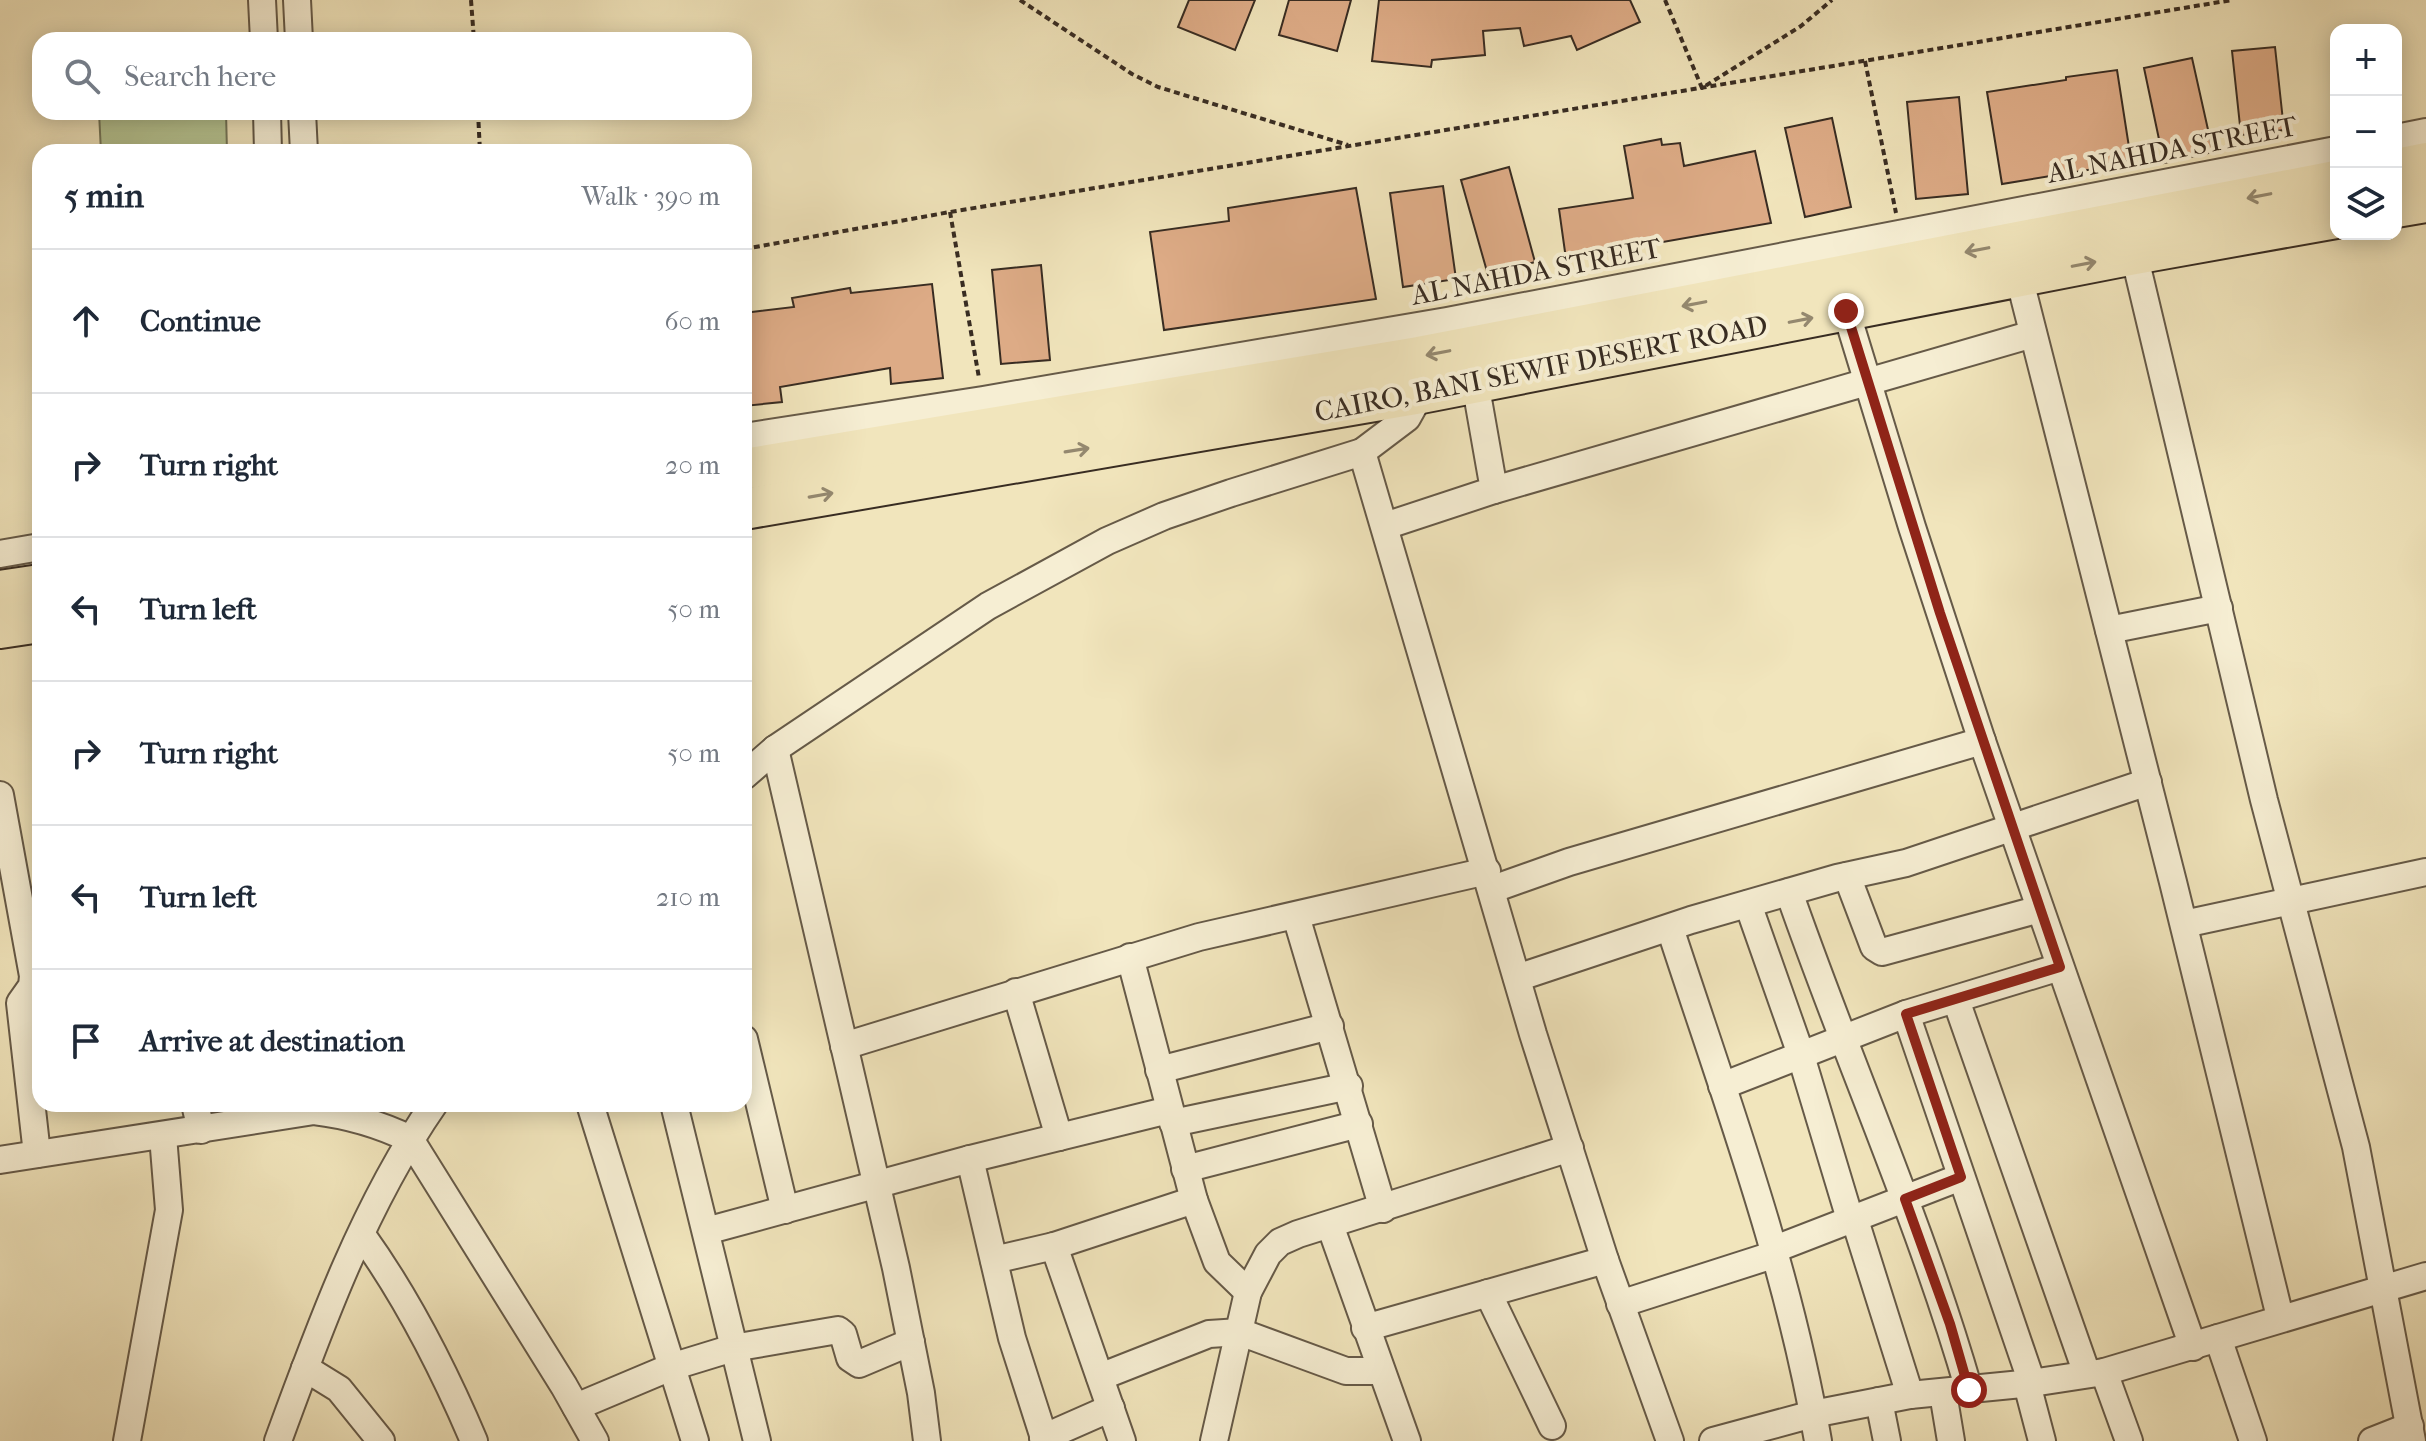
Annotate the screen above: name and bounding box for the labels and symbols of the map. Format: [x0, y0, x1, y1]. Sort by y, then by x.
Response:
street label: AL NAHDA STREET [2043, 109, 2301, 190]
one-way arrow [2247, 189, 2273, 204]
street label: AL NAHDA STREET [1407, 231, 1665, 312]
one-way arrow [1964, 243, 1990, 258]
one-way arrow [2071, 256, 2096, 271]
route end [1828, 293, 1864, 329]
one-way arrow [1681, 297, 1707, 312]
street label: CAIRO, BANI SEWIF DESERT ROAD [1312, 308, 1770, 429]
one-way arrow [1788, 312, 1813, 327]
one-way arrow [1426, 346, 1452, 361]
one-way arrow [1064, 442, 1089, 457]
one-way arrow [808, 487, 833, 502]
route start [1951, 1372, 1987, 1408]

